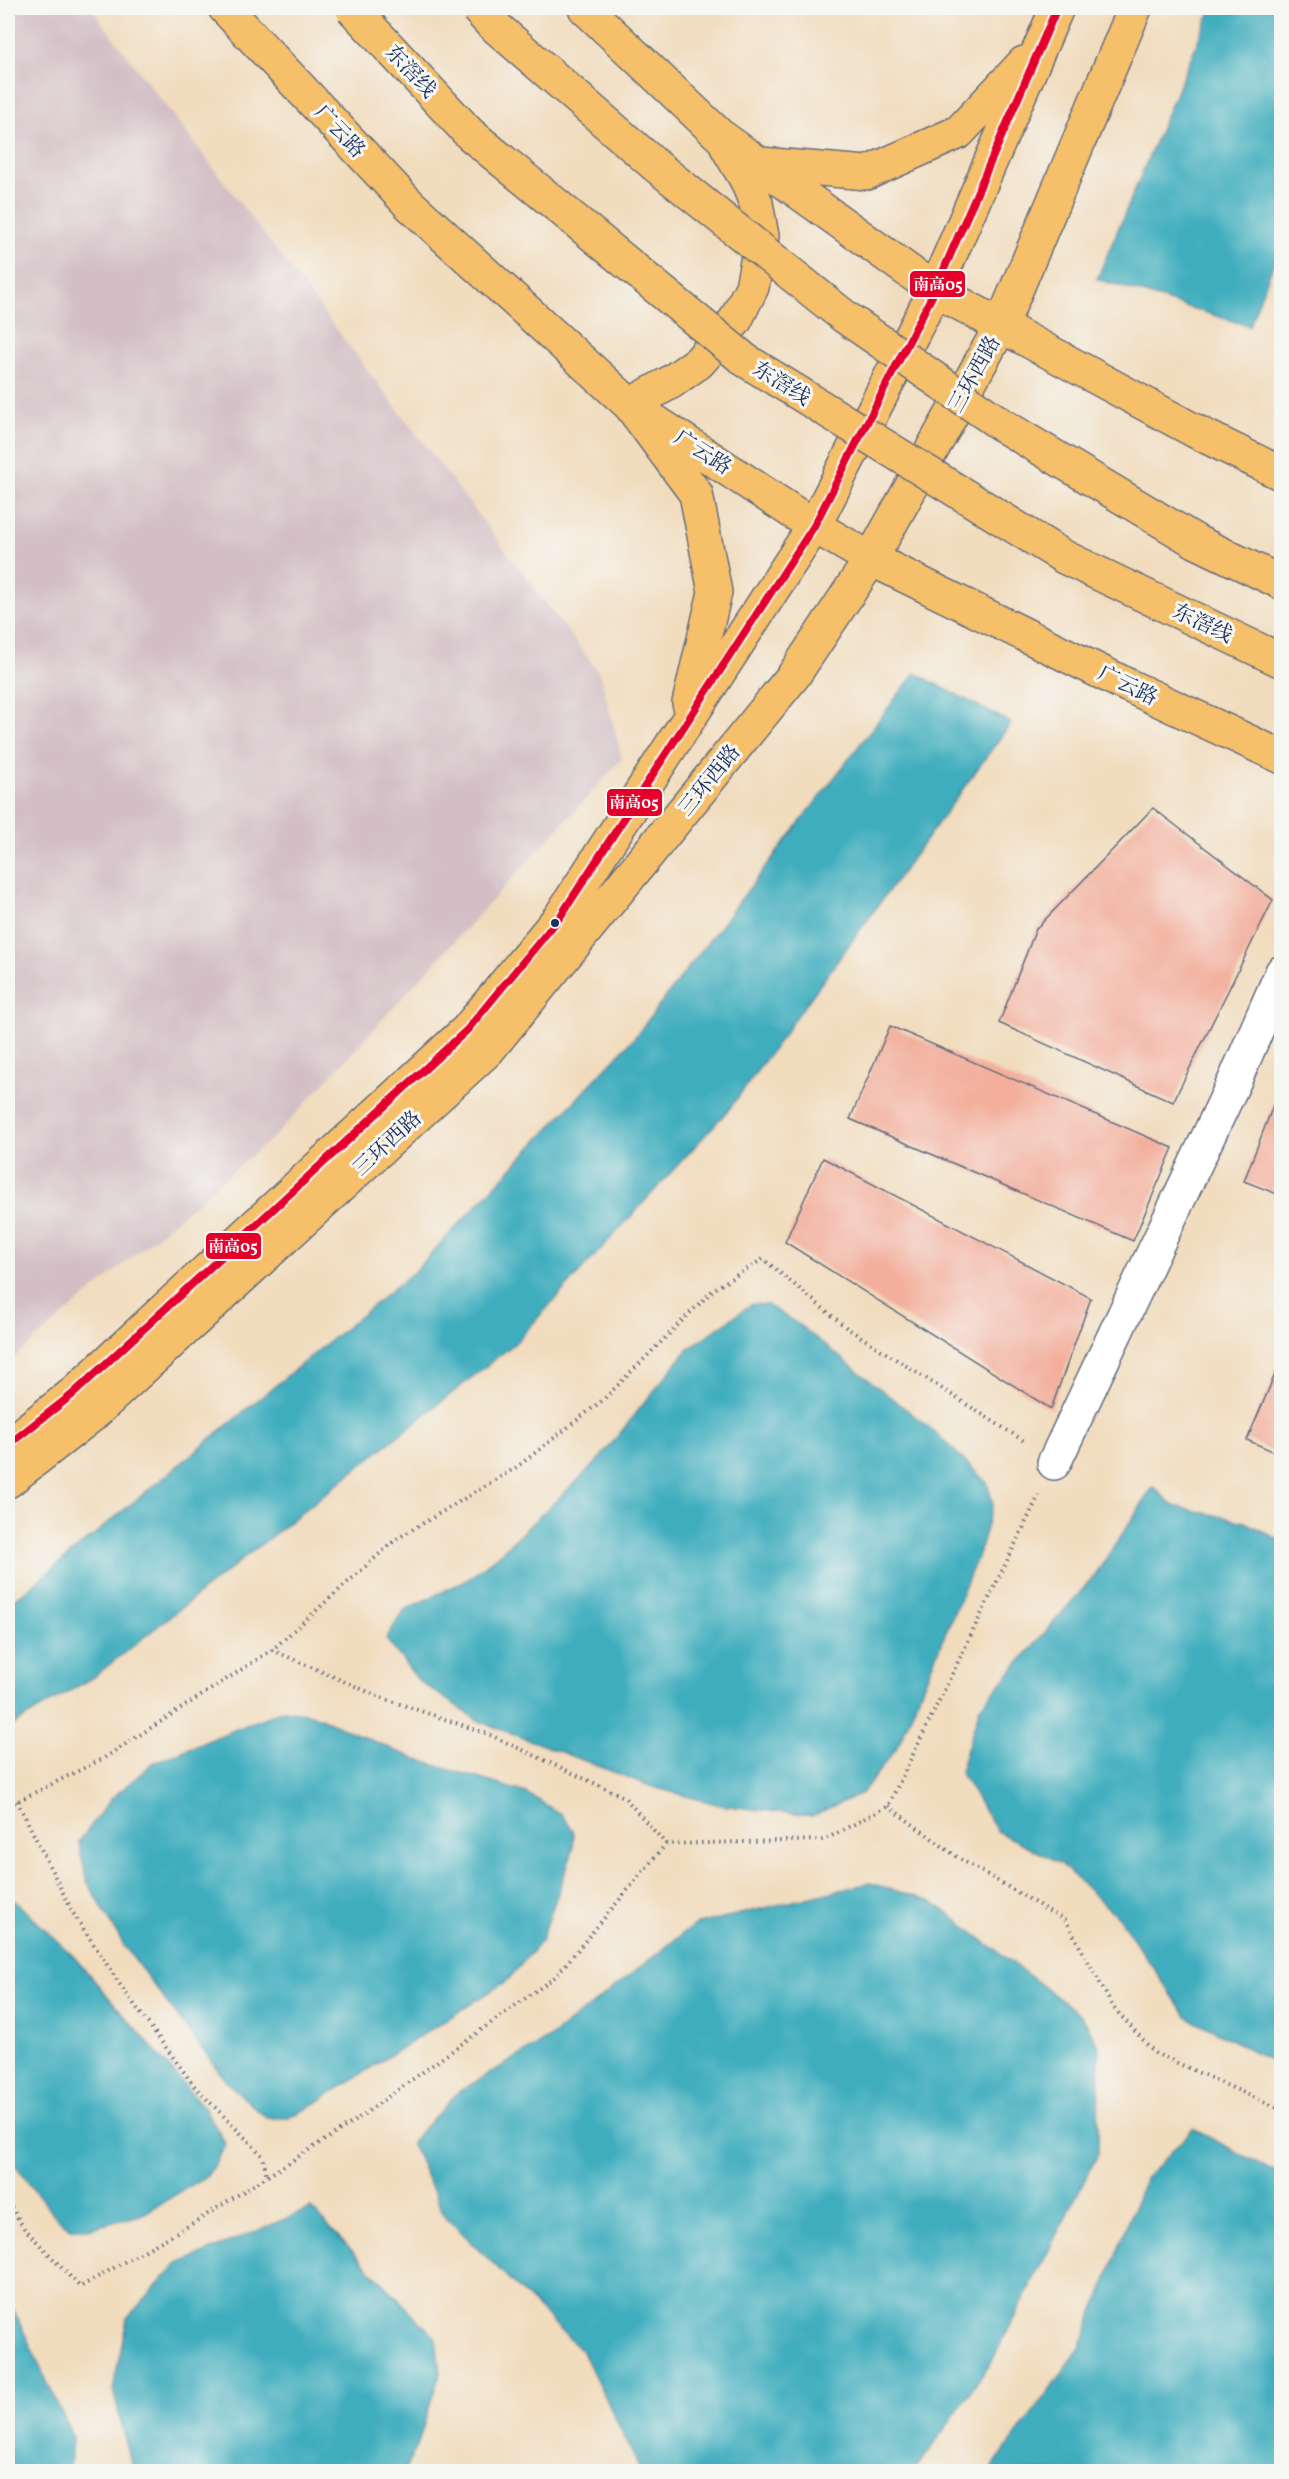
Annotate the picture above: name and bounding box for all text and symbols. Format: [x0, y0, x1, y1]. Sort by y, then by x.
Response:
street label: 东滘线 [378, 39, 442, 105]
street label: 广云路 [307, 99, 371, 165]
line badge: 南高05 [909, 270, 966, 298]
text: 南高05 [913, 275, 963, 297]
street label: 三环西路 [942, 331, 1008, 418]
street label: 东滘线 [747, 355, 816, 413]
street label: 广云路 [668, 424, 736, 483]
street label: 东滘线 [1168, 598, 1237, 651]
street label: 广云路 [1093, 660, 1162, 713]
street label: 三环西路 [672, 739, 748, 823]
line badge: 南高05 [606, 788, 663, 817]
text: 南高05 [609, 793, 659, 815]
unlabelled marker [549, 917, 561, 929]
street label: 三环西路 [347, 1105, 429, 1183]
line badge: 南高05 [205, 1232, 262, 1260]
text: 南高05 [208, 1237, 258, 1259]

